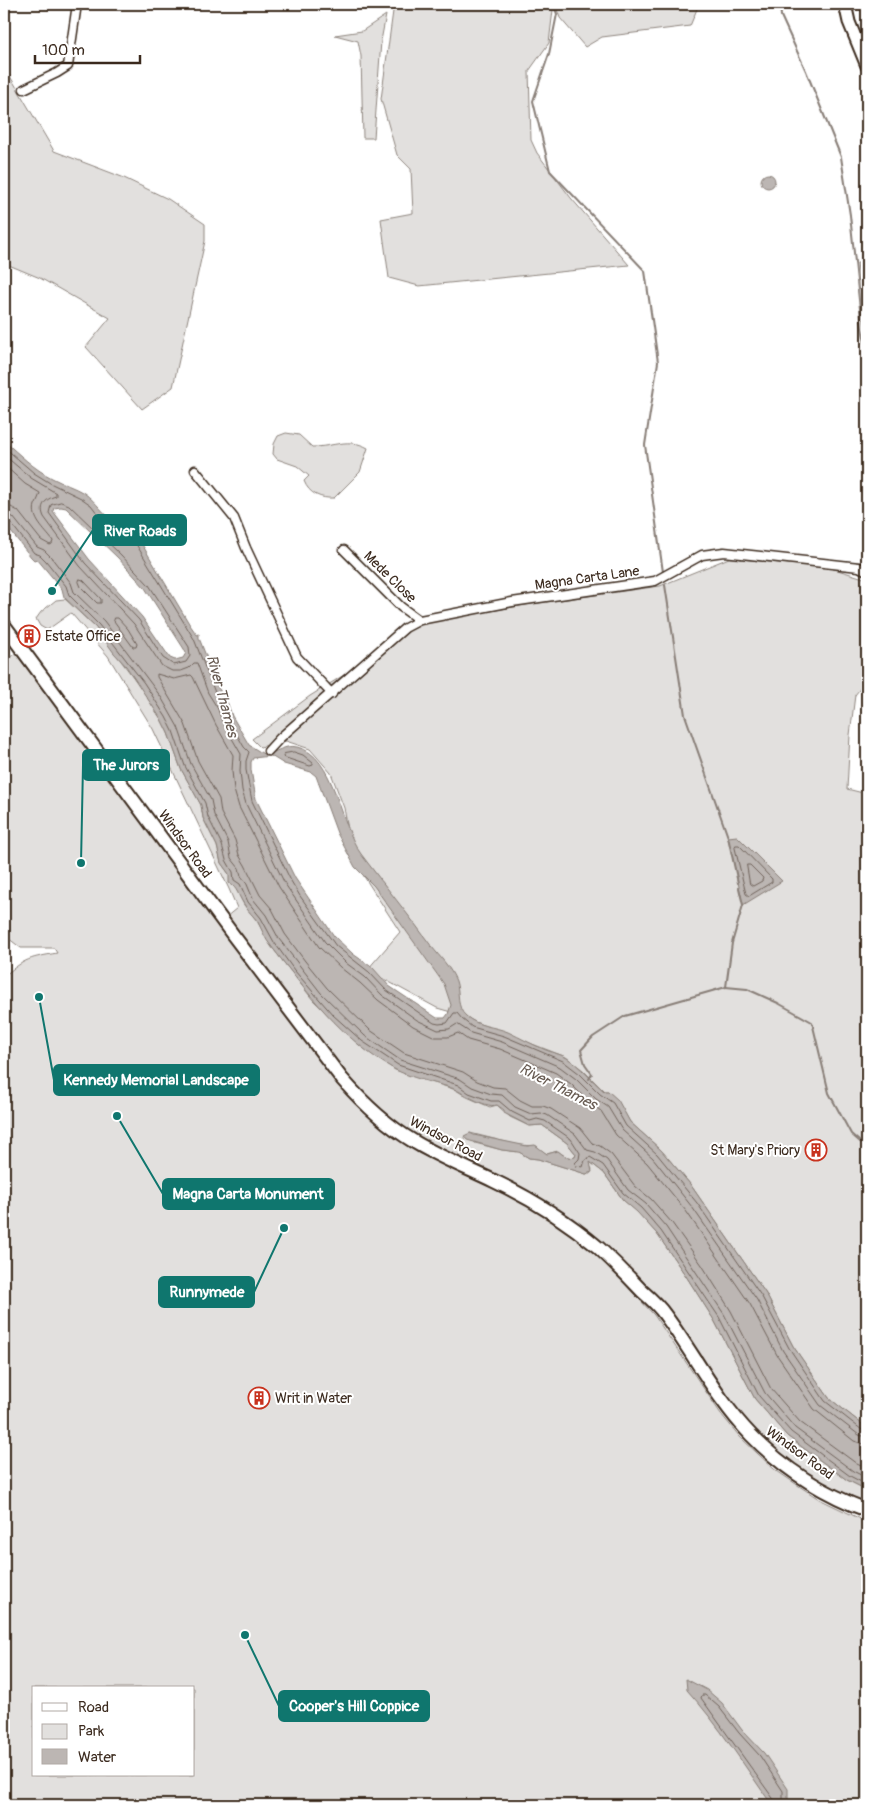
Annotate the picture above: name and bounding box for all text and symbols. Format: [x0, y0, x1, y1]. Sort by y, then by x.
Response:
scale bar [35, 32, 140, 64]
text: 100 m [42, 41, 85, 60]
callout: River Roads [93, 515, 186, 545]
text: River Roads [104, 522, 176, 541]
street label: Mede Close [360, 548, 420, 606]
street label: Magna Carta Lane [534, 562, 640, 594]
building icon: Estate Office [17, 624, 41, 648]
place label: Estate Office [45, 628, 121, 645]
water label: River Thames [202, 653, 243, 741]
callout: The Jurors [83, 750, 169, 780]
text: The Jurors [92, 756, 159, 775]
street label: Windsor Road [155, 807, 215, 881]
water label: River Thames [516, 1059, 602, 1116]
callout: Kennedy Memorial Landscape [54, 1065, 259, 1095]
text: Kennedy Memorial Landscape [63, 1071, 249, 1090]
street label: Windsor Road [407, 1113, 485, 1165]
building icon: St Mary's Priory [804, 1138, 828, 1162]
place label: St Mary's Priory [710, 1142, 800, 1159]
callout: Magna Carta Monument [163, 1179, 334, 1209]
text: Magna Carta Monument [173, 1185, 324, 1204]
callout: Runnymede [159, 1277, 254, 1307]
text: Runnymede [170, 1283, 245, 1302]
building icon: Writ in Water [247, 1386, 271, 1410]
place label: Writ in Water [275, 1390, 352, 1407]
street label: Windsor Road [763, 1423, 837, 1483]
legend [32, 1686, 195, 1776]
callout: Cooper's Hill Coppice [279, 1691, 429, 1721]
text: Cooper's Hill Coppice [289, 1697, 420, 1716]
text: Road [78, 1698, 109, 1717]
text: Park [78, 1722, 105, 1741]
text: Water [78, 1748, 117, 1767]

